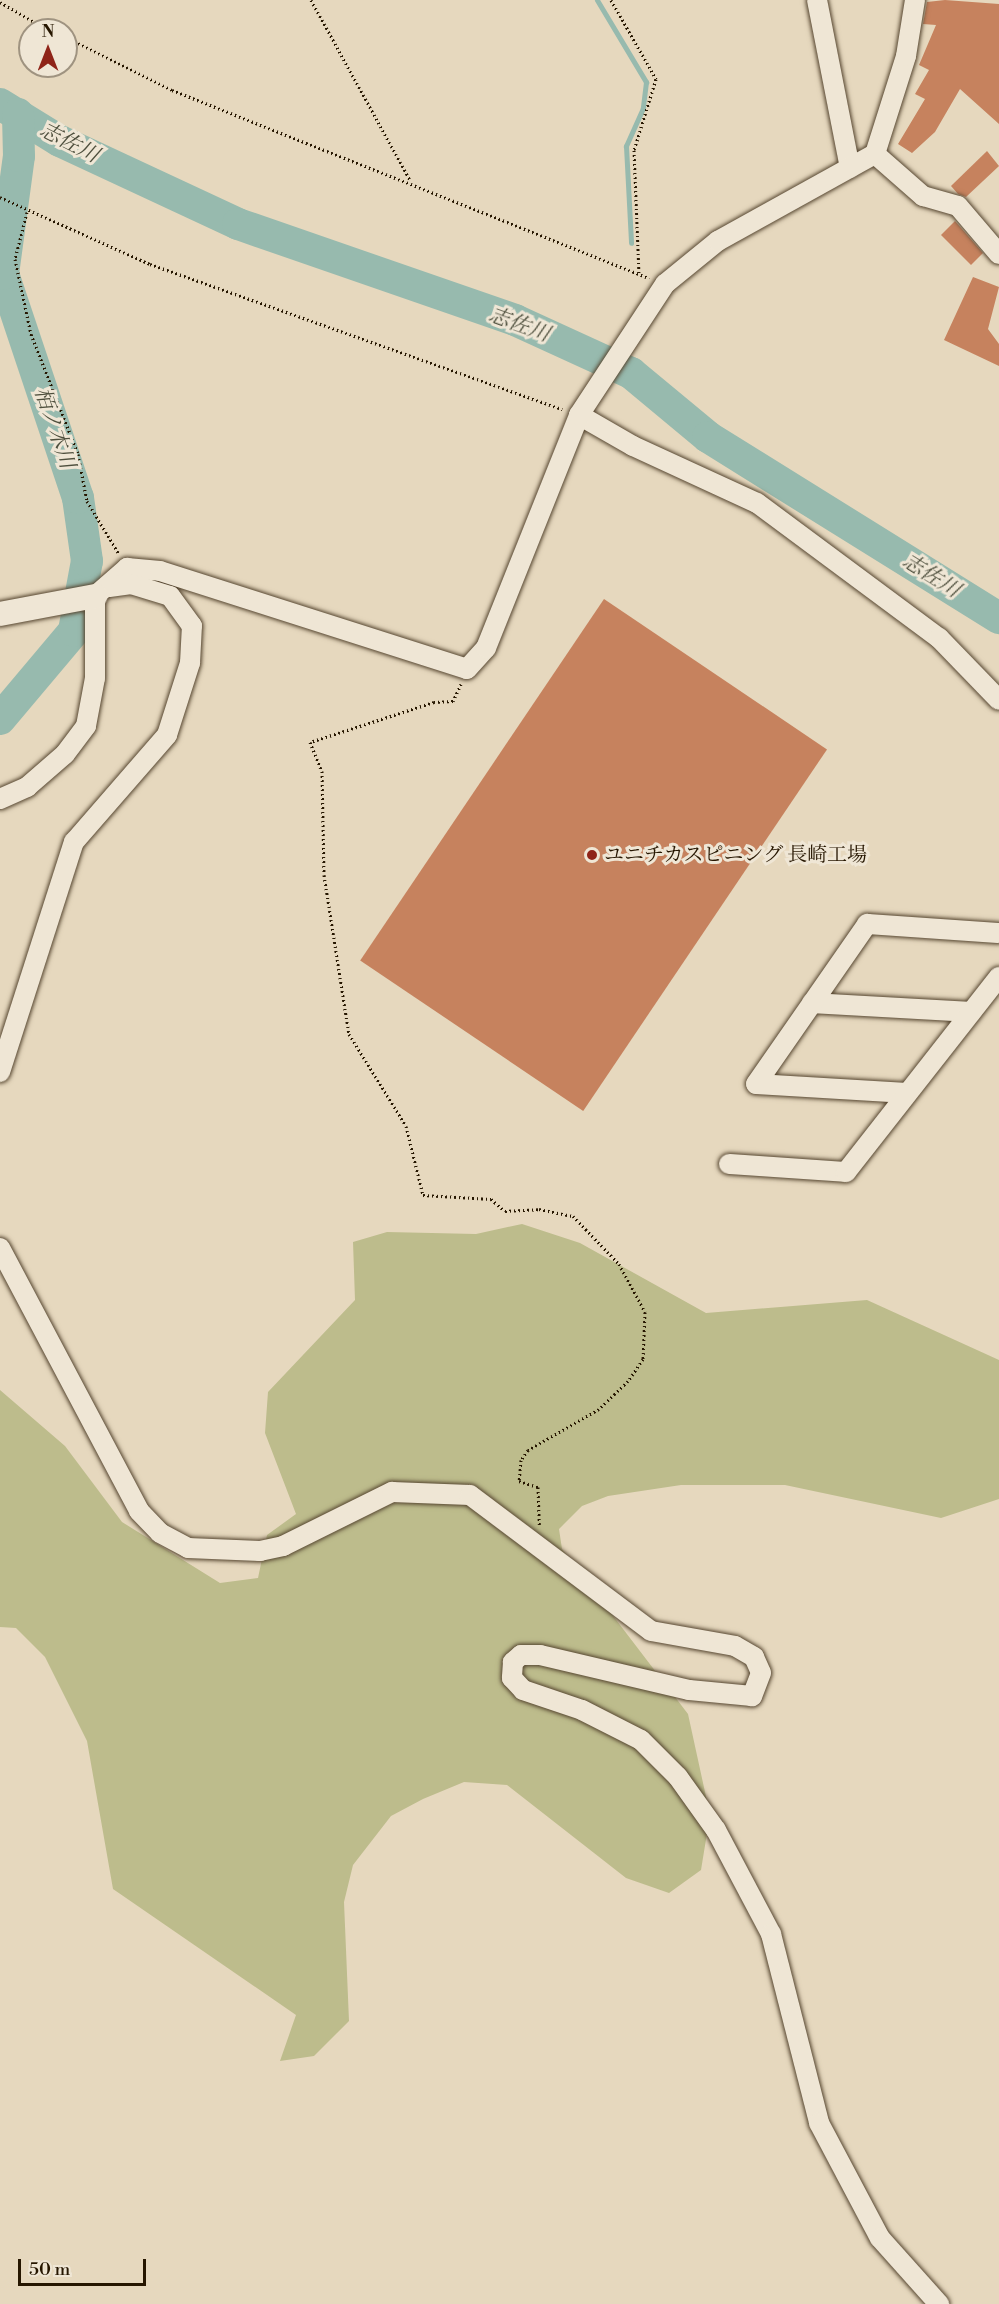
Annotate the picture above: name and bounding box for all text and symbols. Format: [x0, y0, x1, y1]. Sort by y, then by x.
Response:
north arrow [18, 18, 78, 78]
text: N [42, 22, 54, 42]
water label: 志佐川 [35, 117, 103, 169]
water label: 志佐川 [485, 302, 553, 348]
water label: 栢ノ木川 [28, 384, 80, 472]
water label: 志佐川 [898, 549, 964, 603]
place label: ユニチカスピニング 長崎工場 [604, 843, 868, 867]
marker: ユニチカスピニング 長崎工場 [585, 848, 599, 862]
scale bar [21, 2247, 148, 2285]
text: 50 m [29, 2258, 70, 2281]

